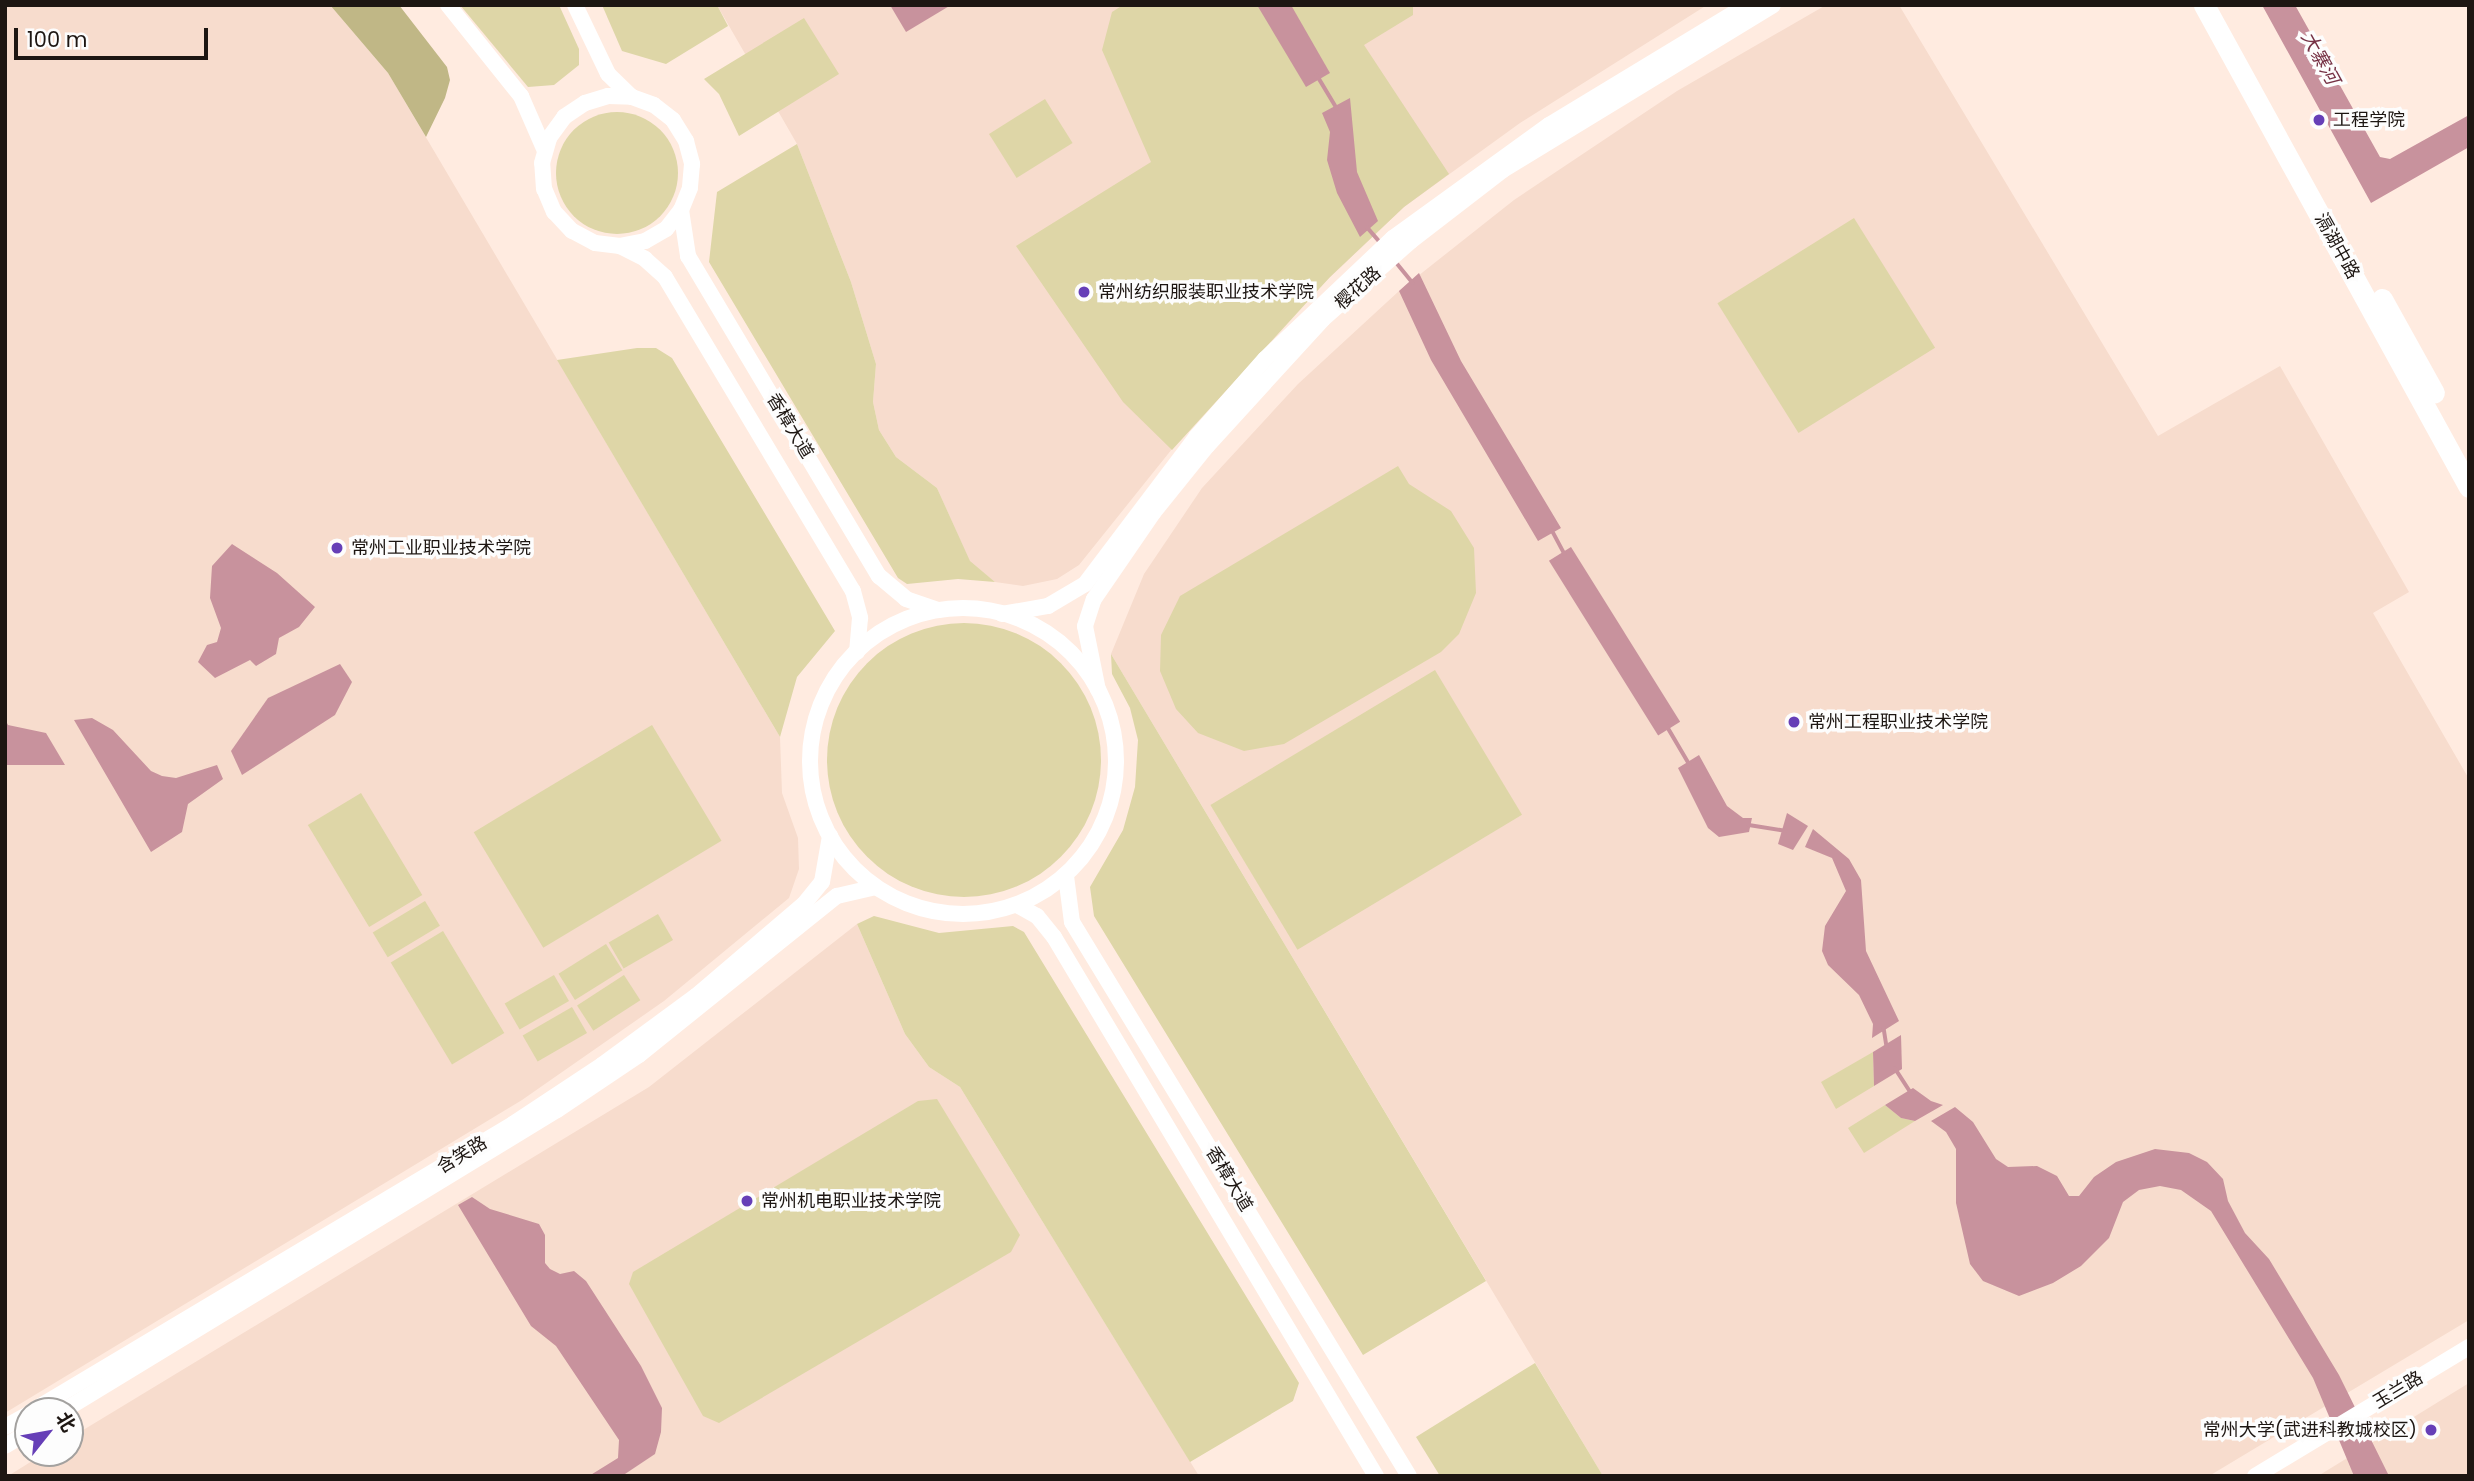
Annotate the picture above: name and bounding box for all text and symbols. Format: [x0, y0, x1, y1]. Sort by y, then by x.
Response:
scale bar [18, 14, 212, 58]
text: 100 m [27, 25, 87, 54]
water label: 大寨河 [2296, 28, 2344, 88]
place label: 工程学院 [2333, 109, 2405, 131]
marker: 工程学院 [2311, 112, 2327, 128]
street label: 滆湖中路 [2310, 209, 2364, 283]
street label: 樱花路 [1331, 262, 1385, 314]
place label: 常州纺织服装职业技术学院 [1098, 281, 1314, 303]
marker: 常州纺织服装职业技术学院 [1076, 284, 1092, 300]
street label: 香樟大道 [762, 390, 818, 462]
place label: 常州工业职业技术学院 [351, 537, 531, 559]
marker: 常州工业职业技术学院 [329, 540, 345, 556]
place label: 常州工程职业技术学院 [1808, 711, 1988, 733]
marker: 常州工程职业技术学院 [1786, 714, 1802, 730]
street label: 含笑路 [433, 1132, 491, 1178]
street label: 香樟大道 [1201, 1143, 1257, 1215]
place label: 常州机电职业技术学院 [761, 1190, 941, 1212]
marker: 常州机电职业技术学院 [739, 1193, 755, 1209]
street label: 玉兰路 [2369, 1367, 2427, 1413]
north arrow [14, 1397, 84, 1467]
text: 北 [49, 1407, 82, 1437]
place label: 常州大学(武进科教城校区) [2203, 1419, 2417, 1441]
marker: 常州大学(武进科教城校区) [2423, 1422, 2439, 1438]

